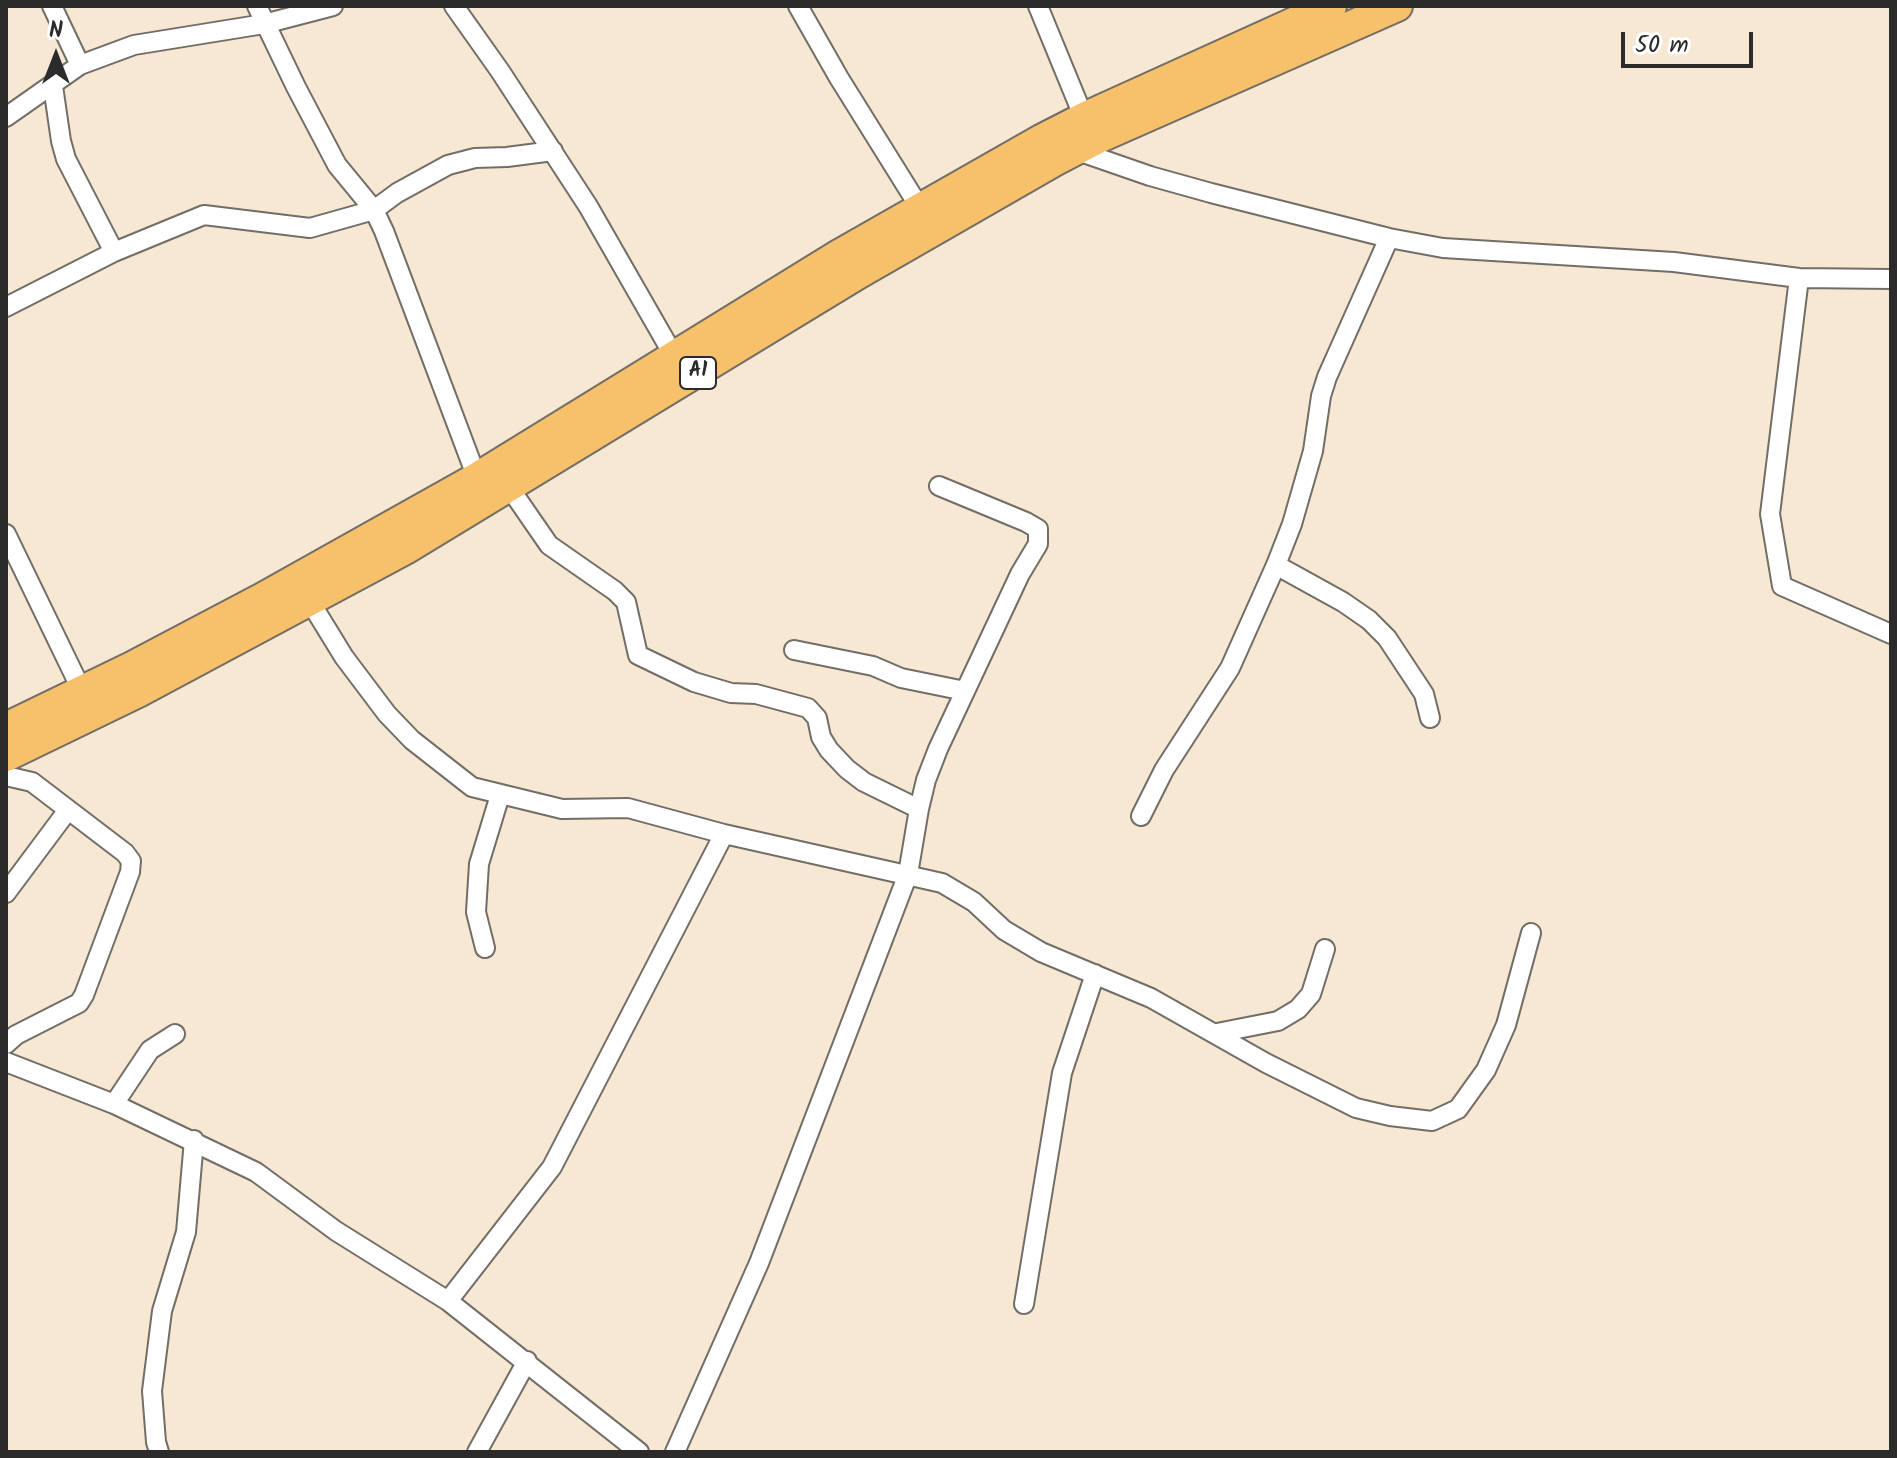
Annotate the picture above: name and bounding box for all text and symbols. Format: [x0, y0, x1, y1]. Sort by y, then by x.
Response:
text: N [49, 14, 63, 49]
north arrow [16, 16, 96, 96]
scale bar [1625, 16, 1757, 66]
text: 50 m [1635, 26, 1689, 65]
road number: A1 [680, 357, 716, 389]

